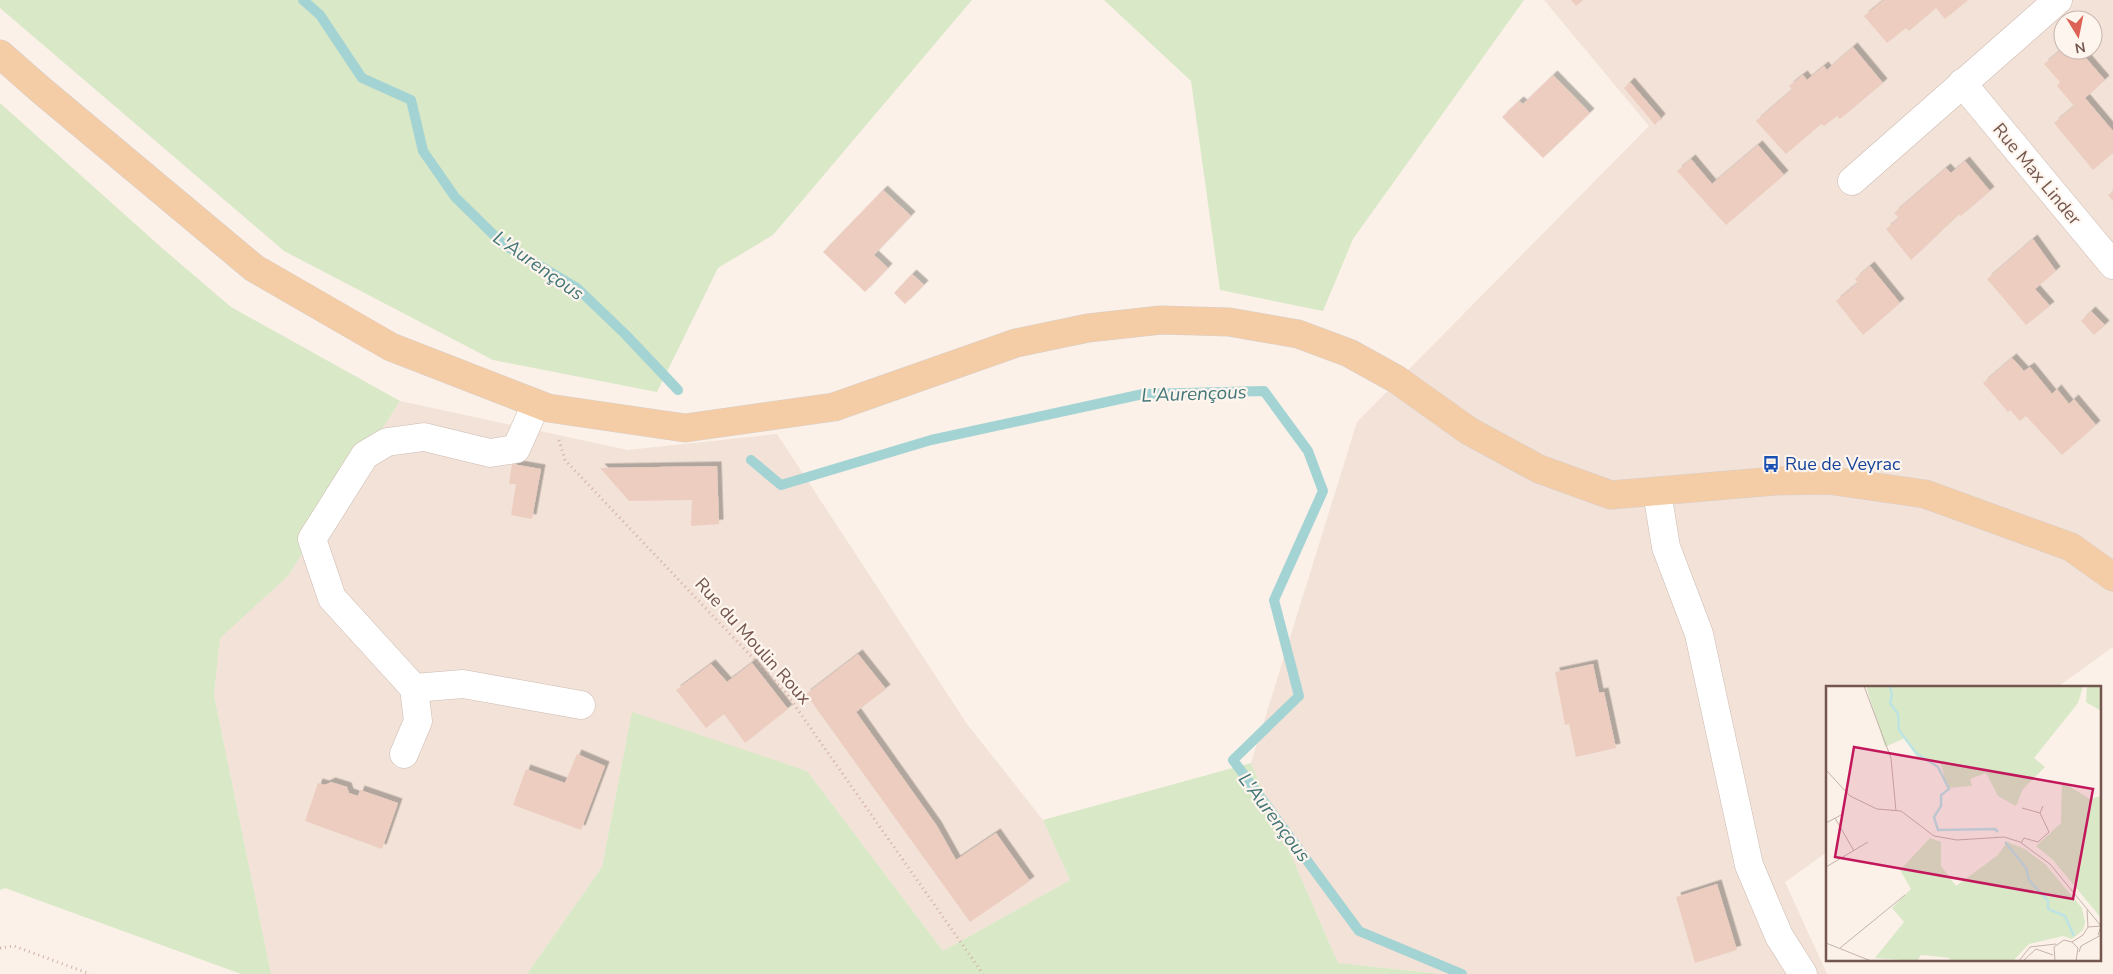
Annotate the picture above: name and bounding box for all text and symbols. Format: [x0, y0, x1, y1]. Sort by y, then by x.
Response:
north arrow [2053, 10, 2103, 60]
text: N [2073, 37, 2087, 58]
street label: Rue Max Linder [1987, 118, 2087, 230]
water label: L'Aurençous [488, 225, 589, 307]
water label: L'Aurençous [1141, 379, 1247, 409]
place label: Rue de Veyrac [1785, 452, 1900, 476]
bus stop icon: Rue de Veyrac [1761, 454, 1781, 474]
street label: Rue du Moulin Roux [690, 572, 817, 710]
inset map [1826, 686, 2100, 962]
water label: L'Aurençous [1232, 768, 1316, 868]

